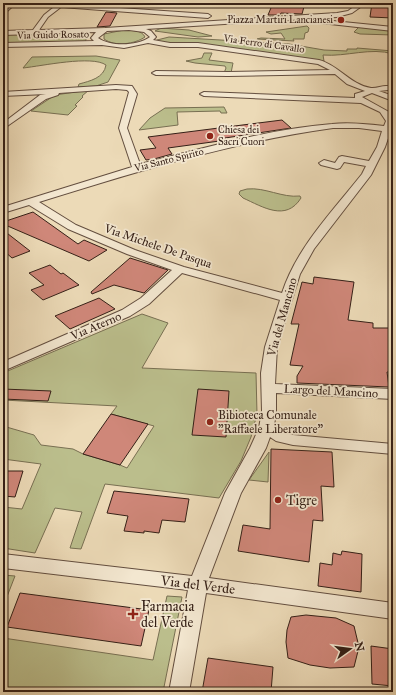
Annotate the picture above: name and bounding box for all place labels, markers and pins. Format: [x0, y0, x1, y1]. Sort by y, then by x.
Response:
place label: Piazza Martiri Lancianesi [227, 14, 333, 26]
marker: Piazza Martiri Lancianesi [336, 15, 346, 25]
place label: Chiesa dei Sacri Cuori [218, 124, 265, 148]
marker: Chiesa dei Sacri Cuori [205, 131, 215, 141]
place label: Bibioteca Comunale "Raffaele Liberatore" [218, 408, 323, 436]
marker: Bibioteca Comunale "Raffaele Liberatore" [205, 417, 215, 427]
place label: Tigre [286, 492, 317, 509]
marker: Tigre [273, 495, 283, 505]
place label: Farmacia del Verde [141, 598, 194, 631]
marker: Farmacia del Verde [128, 609, 138, 619]

